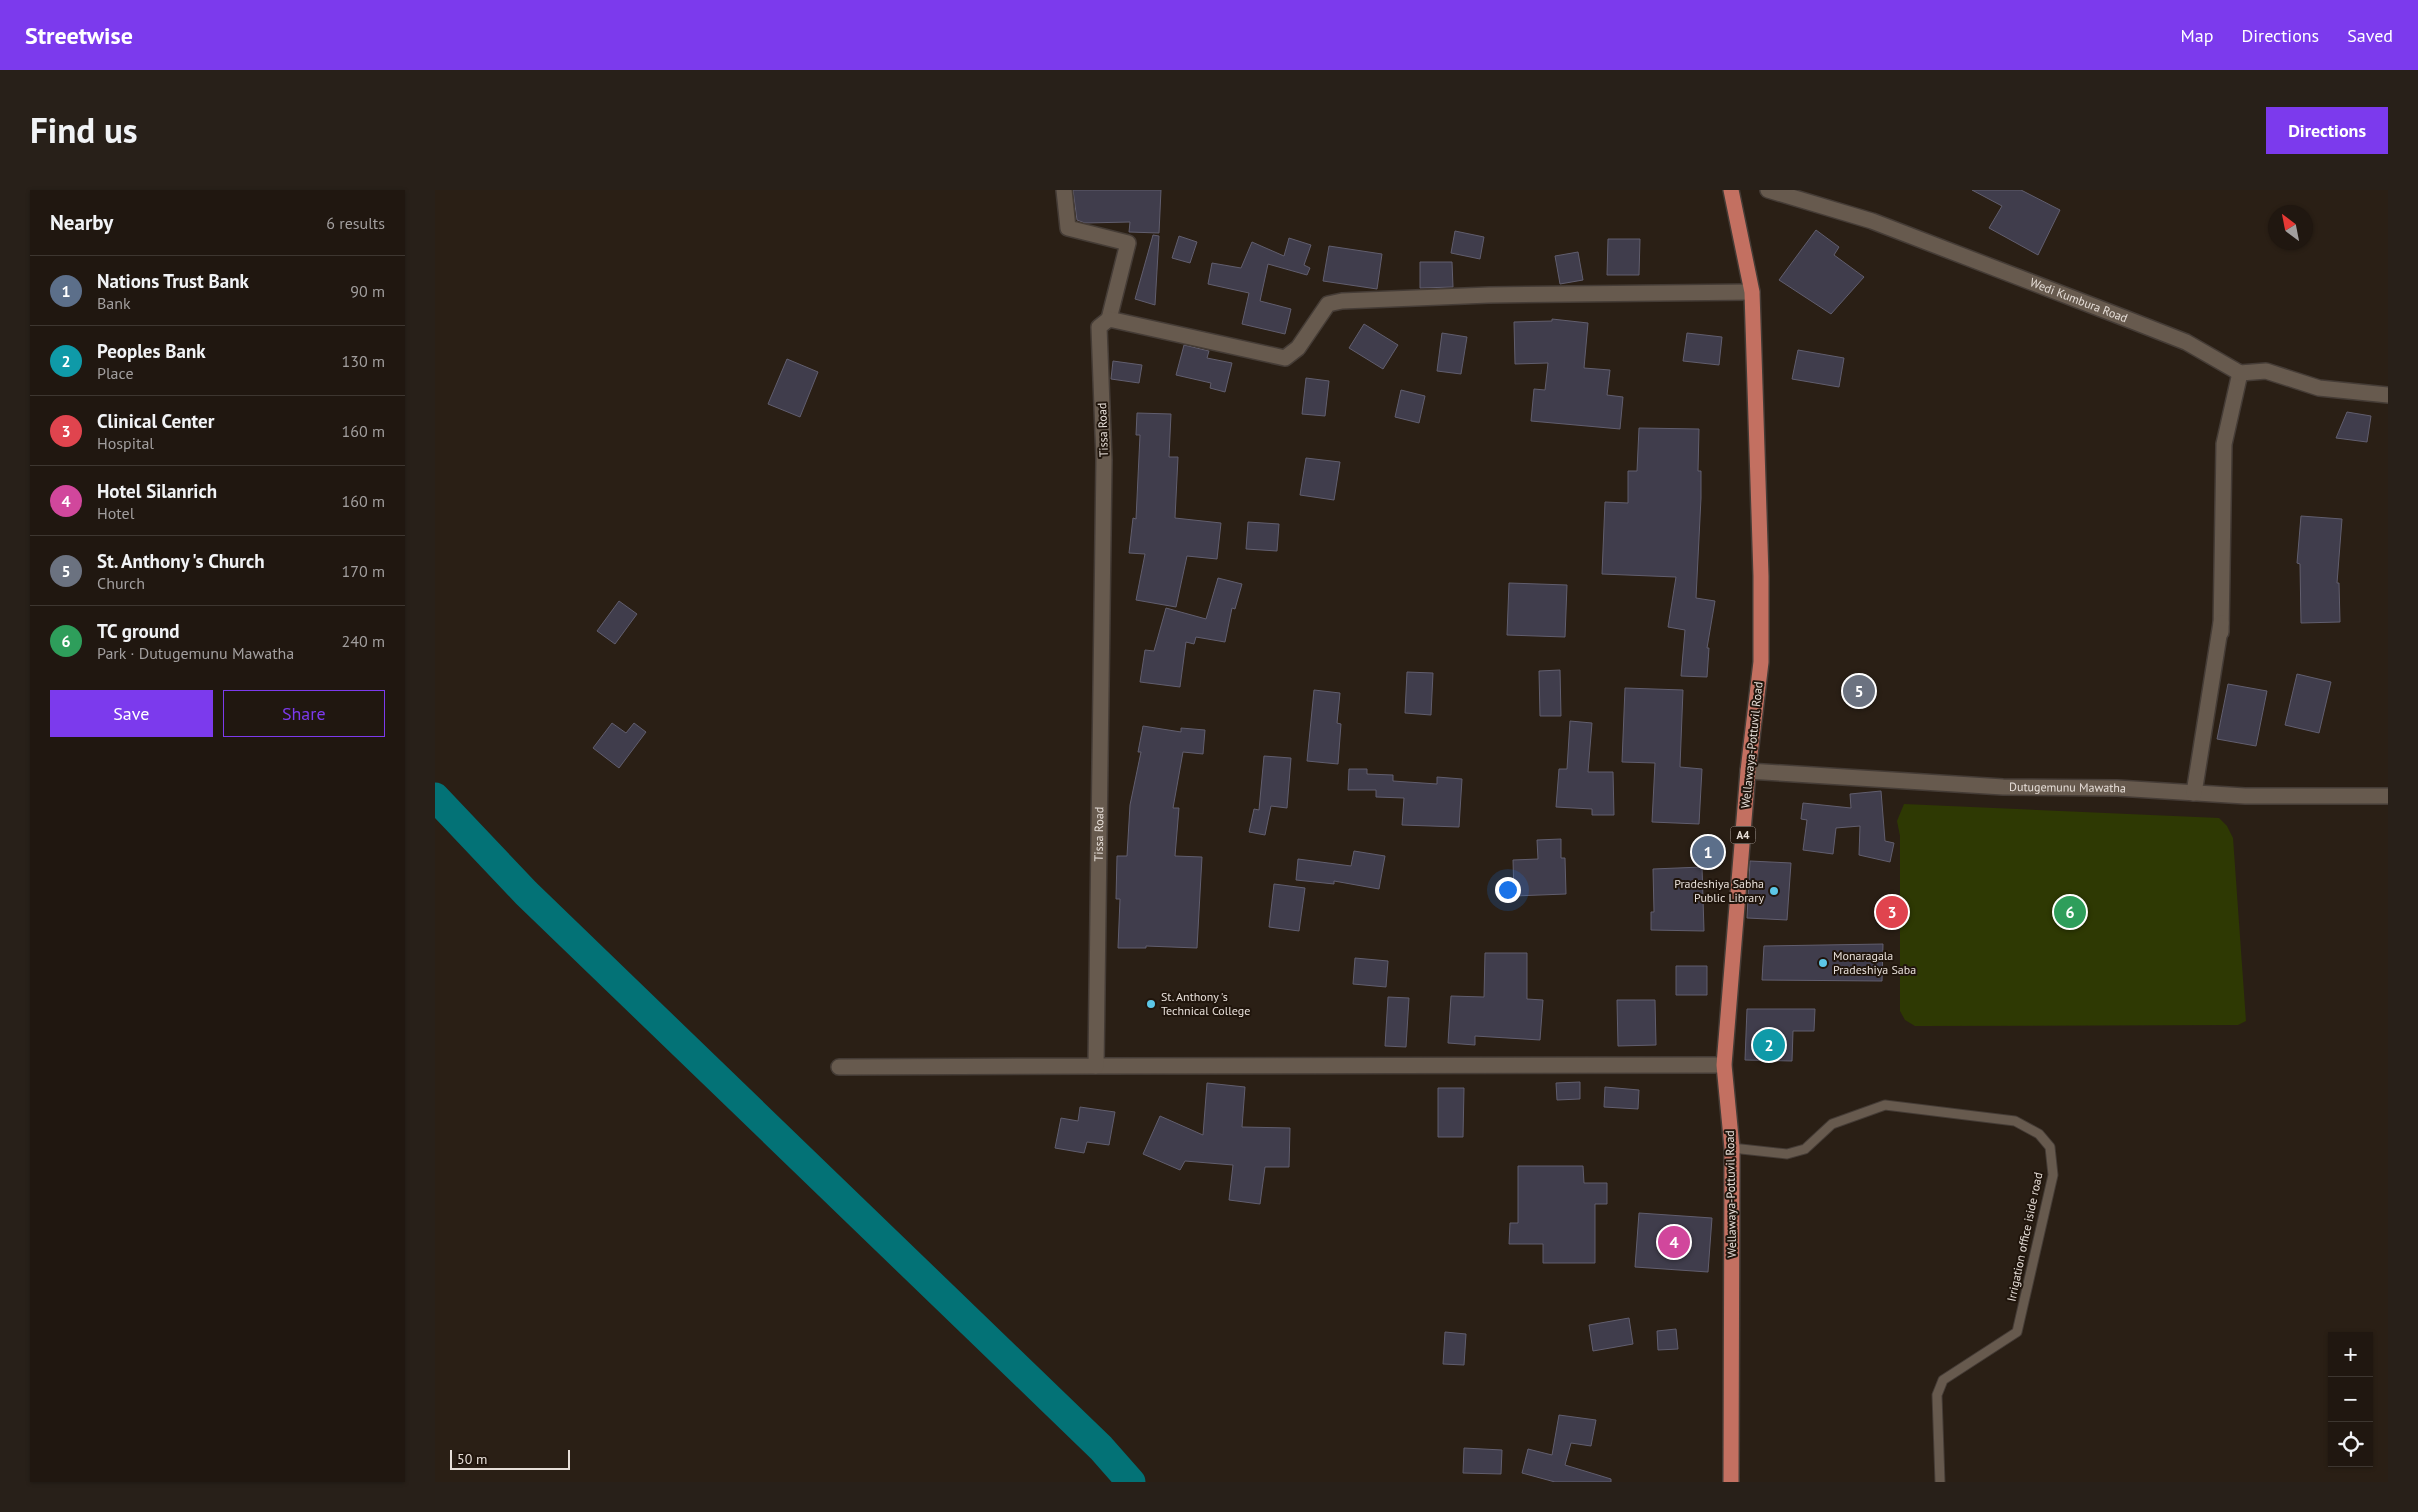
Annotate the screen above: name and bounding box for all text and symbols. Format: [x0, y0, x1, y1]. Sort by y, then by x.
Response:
text: Streetwise [25, 20, 133, 51]
text: Map [2181, 24, 2213, 47]
text: Directions [2241, 24, 2319, 47]
text: Saved [2347, 24, 2393, 47]
text: Find us [30, 107, 138, 153]
button: Directions [2266, 107, 2388, 154]
north arrow [2268, 205, 2313, 250]
text: Nearby [50, 209, 113, 236]
text: 6 results [326, 213, 385, 233]
text: Nations Trust Bank [97, 269, 249, 293]
street label: Wedi Kumbura Road [2028, 274, 2130, 325]
text: 1 [61, 281, 71, 301]
text: 90 m [350, 281, 385, 301]
text: Bank [97, 293, 131, 313]
text: Peoples Bank [97, 339, 206, 363]
text: 2 [61, 351, 71, 371]
text: 130 m [342, 351, 385, 371]
text: Place [97, 363, 134, 383]
street label: Tissa Road [1094, 402, 1111, 458]
text: Clinical Center [97, 409, 214, 433]
text: 3 [61, 421, 71, 441]
text: 160 m [342, 421, 385, 441]
text: Hospital [97, 433, 154, 453]
text: Hotel Silanrich [97, 479, 217, 503]
text: 4 [61, 491, 71, 511]
text: 160 m [342, 491, 385, 511]
text: Hotel [97, 503, 134, 523]
text: St. Anthony 's Church [97, 549, 265, 573]
text: 5 [61, 561, 71, 581]
text: 170 m [342, 561, 385, 581]
text: Church [97, 573, 145, 593]
text: TC ground [97, 619, 180, 643]
text: 6 [61, 631, 71, 651]
text: 240 m [342, 631, 385, 651]
text: Park · Dutugemunu Mawatha [97, 643, 294, 663]
pin: 5 [1843, 672, 1875, 710]
street label: Wellawaya-Pottuvil Road [1737, 681, 1766, 809]
button: Save [50, 690, 213, 737]
button: Share [223, 690, 385, 737]
street label: Dutugemunu Mawatha [2009, 779, 2126, 796]
street label: Tissa Road [1091, 807, 1106, 861]
road number: A4 [1731, 826, 1755, 844]
pin: 1 [1692, 833, 1724, 871]
place label: Pradeshiya Sabha Public Library [1674, 876, 1764, 905]
your location [1495, 877, 1521, 903]
marker: Pradeshiya Sabha Public Library [1768, 885, 1780, 897]
pin: 3 [1876, 893, 1908, 931]
pin: 6 [2054, 893, 2086, 931]
place label: Monaragala Pradeshiya Saba [1833, 948, 1916, 977]
marker: Monaragala Pradeshiya Saba [1817, 957, 1829, 969]
place label: St. Anthony 's Technical College [1161, 989, 1250, 1018]
marker: St. Anthony 's Technical College [1145, 998, 1157, 1010]
pin: 2 [1753, 1026, 1785, 1064]
street label: Wellawaya-Pottuvil Road [1722, 1130, 1739, 1258]
street label: Irrigation office iside road [2003, 1171, 2046, 1303]
pin: 4 [1658, 1223, 1690, 1261]
map controls [2328, 1332, 2373, 1467]
button: + [2328, 1332, 2373, 1377]
button: − [2328, 1377, 2373, 1422]
button: locate [2328, 1422, 2373, 1467]
scale bar [450, 1447, 570, 1470]
text: 50 m [457, 1450, 487, 1468]

